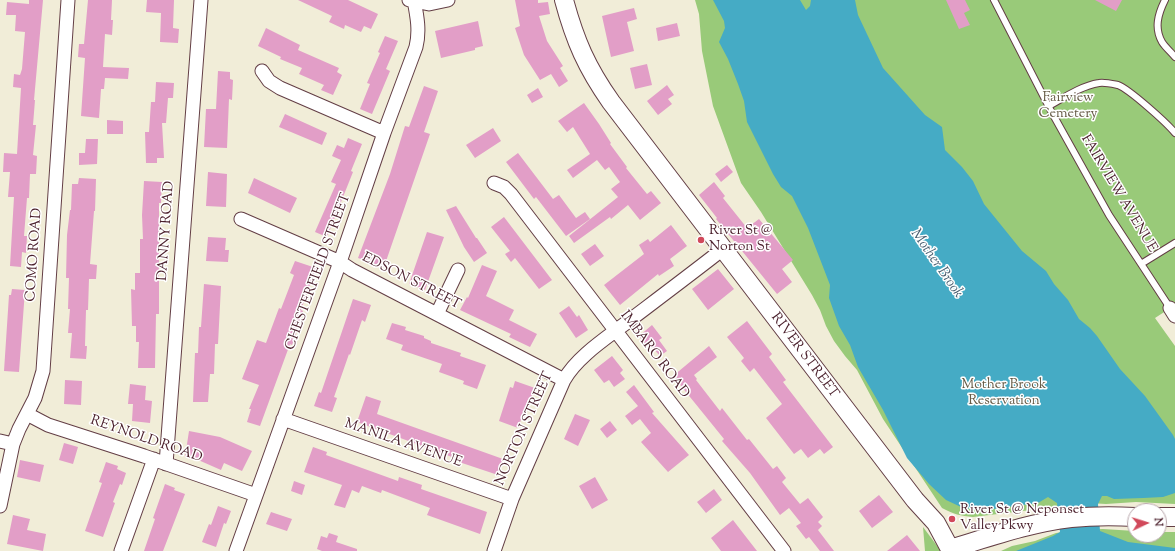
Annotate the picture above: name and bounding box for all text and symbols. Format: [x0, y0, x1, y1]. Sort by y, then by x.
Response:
park label: Fairview Cemetery [1039, 91, 1097, 124]
street label: FAIRVIEW AVENUE [1076, 132, 1160, 256]
street label: DANNY ROAD [155, 180, 179, 282]
street label: CHESTERFIELD STREET [283, 191, 355, 353]
street label: COMO ROAD [23, 208, 47, 302]
place label: River St @ Norton St [709, 224, 772, 256]
water label: Mother Brook [906, 226, 966, 302]
marker: River St @ Norton St [696, 235, 706, 245]
street label: EDSON STREET [359, 250, 463, 314]
street label: IMBARO ROAD [616, 308, 692, 402]
street label: RIVER STREET [766, 310, 842, 402]
street label: NORTON STREET [492, 370, 558, 488]
park label: Mother Brook Reservation [962, 378, 1046, 410]
street label: REYNOLD ROAD [88, 413, 204, 467]
street label: MANILA AVENUE [342, 416, 464, 472]
place label: River St @ Neponset Valley Pkwy [960, 503, 1084, 536]
north arrow [1127, 503, 1167, 543]
marker: River St @ Neponset Valley Pkwy [947, 514, 957, 524]
text: N [1150, 517, 1166, 527]

